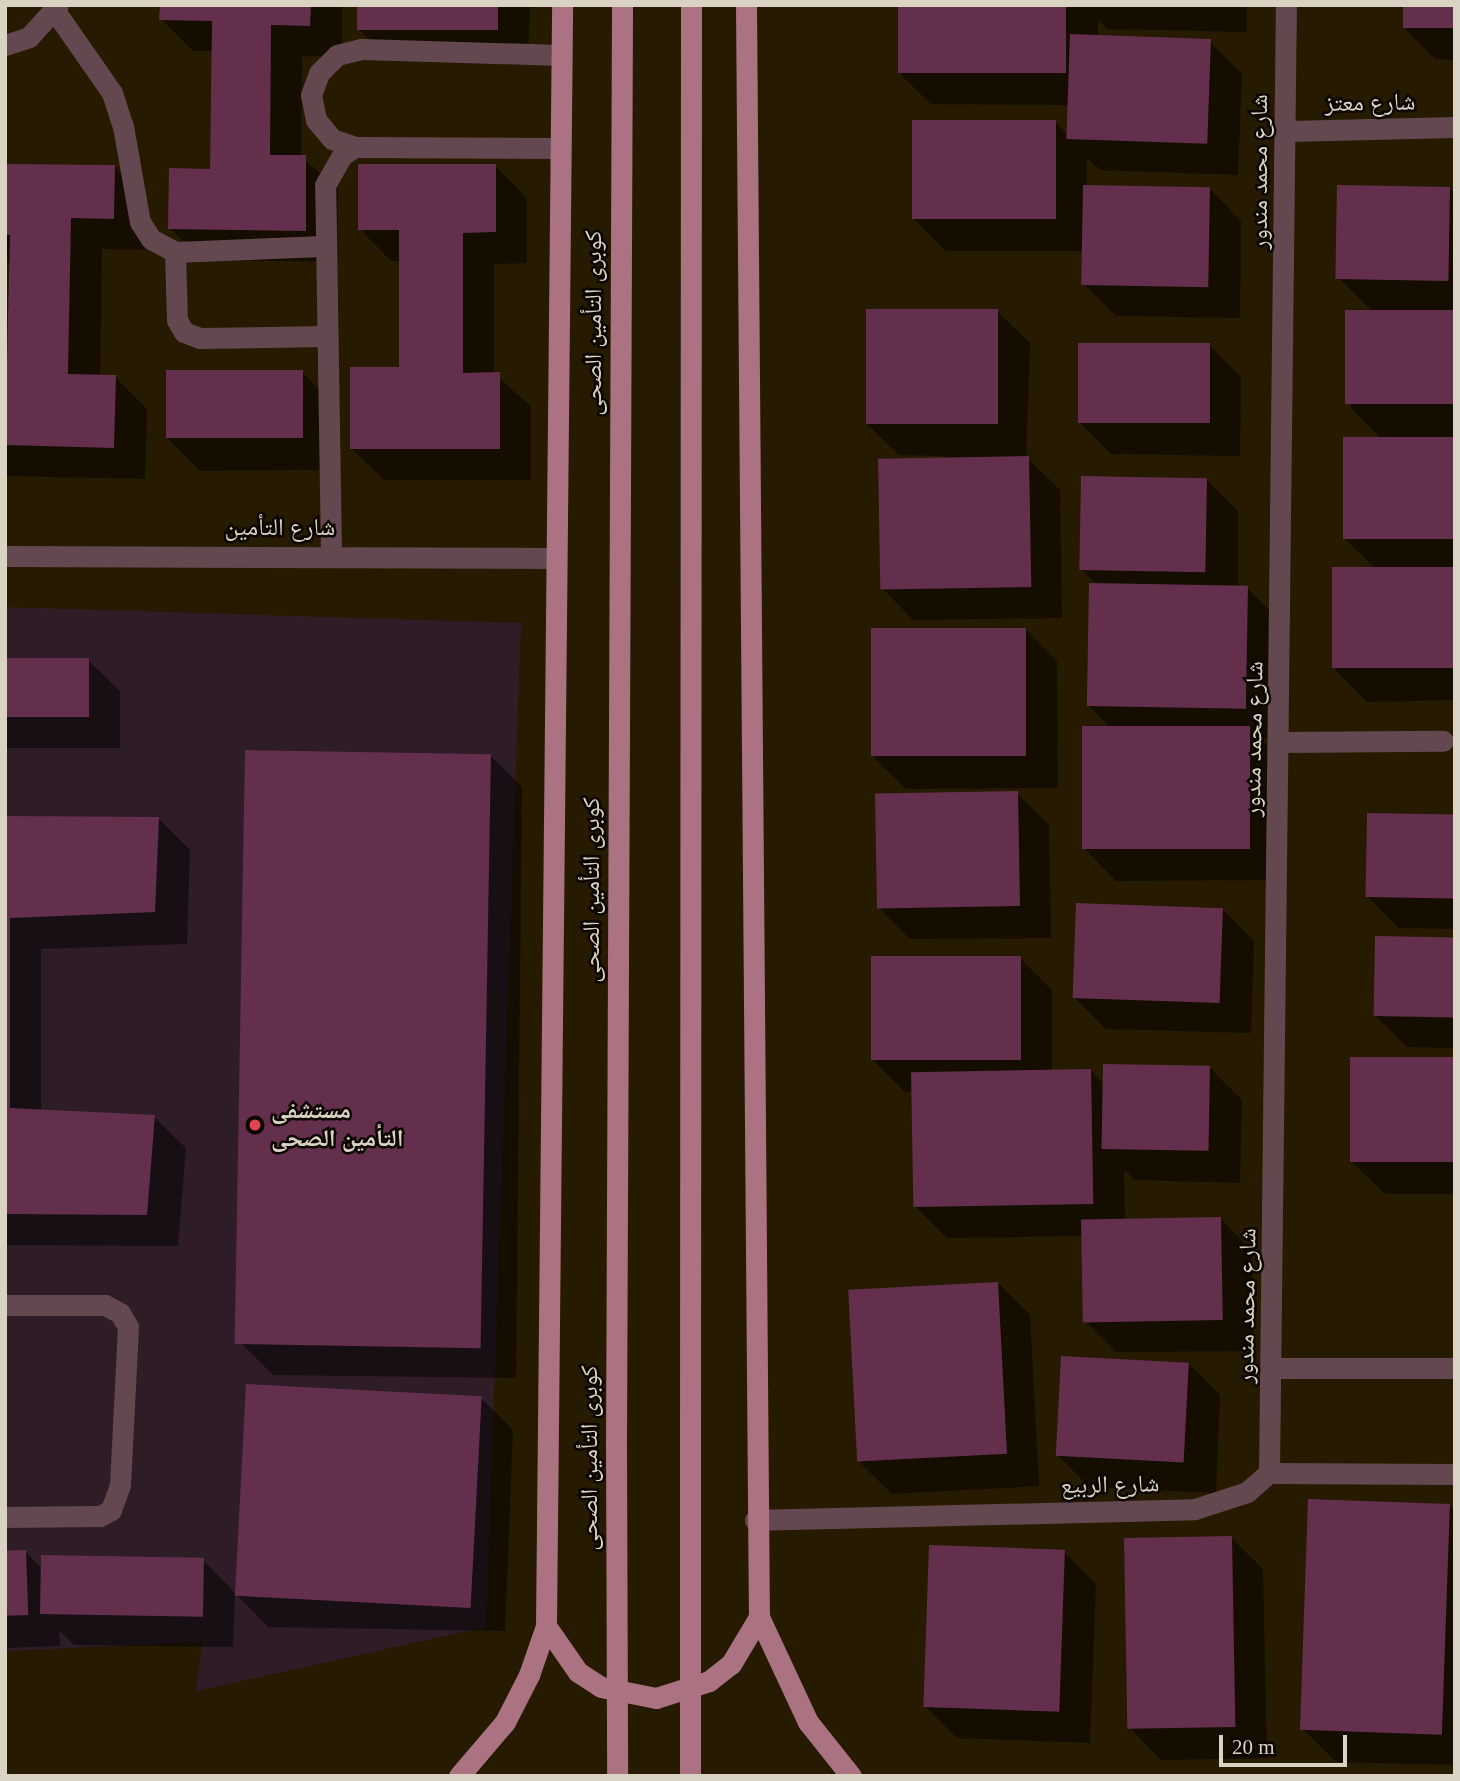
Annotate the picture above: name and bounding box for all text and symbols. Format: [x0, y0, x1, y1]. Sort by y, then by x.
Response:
street label: شارع معتز [1324, 88, 1416, 118]
street label: شارع محمد مندور [1246, 94, 1274, 250]
street label: كوبرى التأمين الصحى [580, 230, 608, 416]
street label: شارع التأمين [225, 514, 335, 542]
street label: شارع محمد مندور [1238, 661, 1270, 817]
street label: كوبرى التأمين الصحى [578, 797, 606, 983]
place label: مستشفى التأمين الصحى [271, 1097, 404, 1153]
marker: مستشفى التأمين الصحى [245, 1115, 265, 1135]
street label: شارع محمد مندور [1231, 1228, 1263, 1384]
street label: كوبرى التأمين الصحى [576, 1365, 604, 1551]
street label: شارع الربيع [1060, 1470, 1160, 1500]
scale bar [1222, 1722, 1350, 1766]
text: 20 m [1232, 1735, 1275, 1759]

